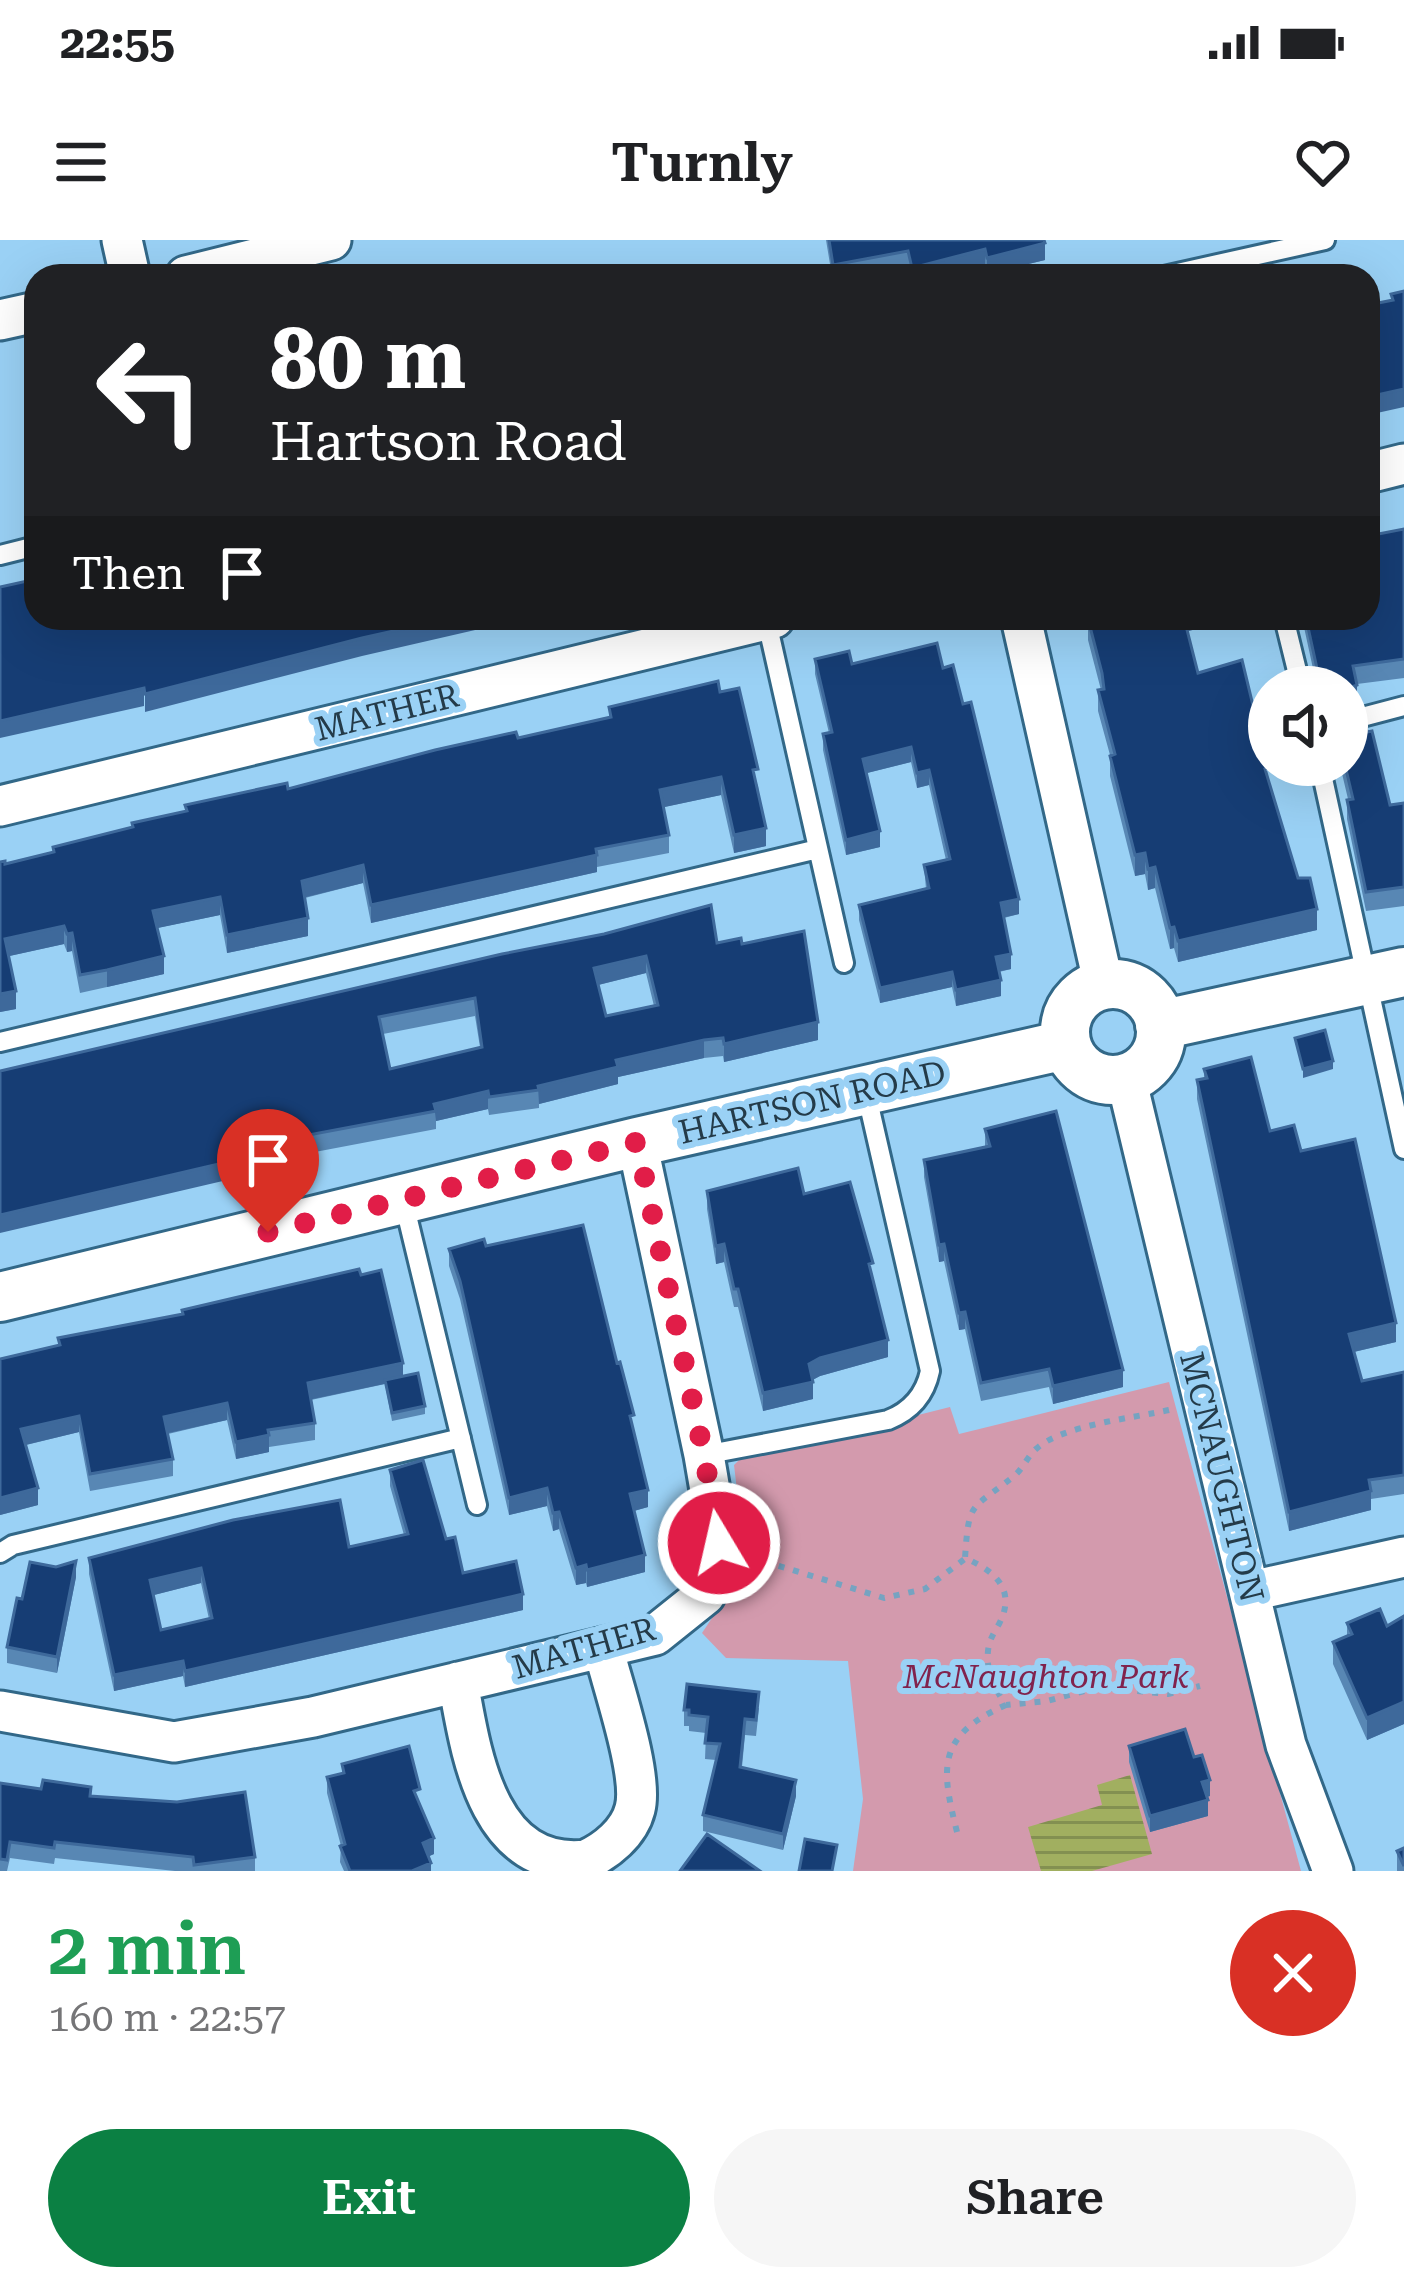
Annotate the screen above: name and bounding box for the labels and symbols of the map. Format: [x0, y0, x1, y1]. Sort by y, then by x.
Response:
street label: MATHER [311, 675, 463, 749]
street label: HARTSON ROAD [675, 1052, 949, 1152]
pin [217, 1109, 319, 1232]
street label: MCNAUGHTON [1172, 1348, 1272, 1606]
position arrow [656, 1480, 782, 1606]
street label: MATHER [508, 1609, 660, 1687]
park label: McNaughton Park [902, 1657, 1189, 1696]

